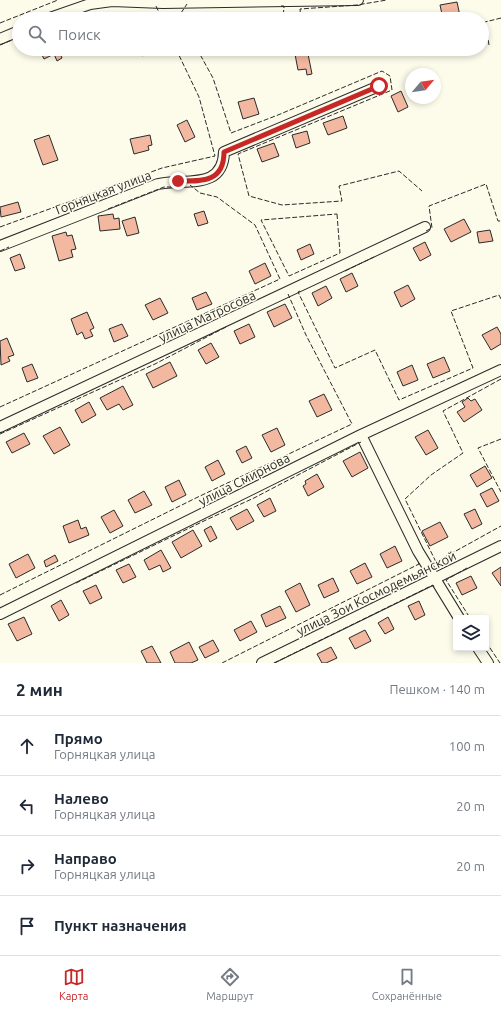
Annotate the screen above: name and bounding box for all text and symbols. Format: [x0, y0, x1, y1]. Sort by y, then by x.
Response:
search box [12, 12, 489, 56]
icon: search [26, 23, 48, 45]
text: Поиск [58, 26, 101, 43]
north arrow [405, 68, 441, 104]
route start [370, 77, 388, 95]
street label: Горняцкая улица [53, 167, 153, 217]
route end [169, 172, 187, 190]
street label: улица Матросова [156, 287, 258, 345]
street label: улица Смирнова [196, 450, 292, 508]
street label: улица Зои Космодемьянской [294, 548, 458, 638]
map controls [453, 615, 489, 651]
button: layers [453, 615, 489, 651]
text: 2 мин [16, 680, 63, 699]
text: Пешком · 140 m [389, 682, 485, 696]
text: Прямо [54, 730, 103, 747]
icon: ahead [16, 735, 38, 757]
text: 100 m [449, 739, 485, 753]
text: Горняцкая улица [54, 747, 155, 761]
text: Налево [54, 790, 109, 807]
icon: left [16, 795, 38, 817]
text: 20 m [456, 799, 485, 813]
text: Горняцкая улица [54, 807, 155, 821]
text: Направо [54, 850, 117, 867]
icon: right [16, 855, 38, 877]
text: 20 m [456, 859, 485, 873]
text: Горняцкая улица [54, 867, 155, 881]
icon: arrive [16, 915, 38, 937]
text: Пункт назначения [54, 917, 187, 934]
tab: Карта [59, 966, 88, 1002]
tab: Маршрут [206, 966, 254, 1002]
tab: Сохранённые [372, 966, 442, 1002]

